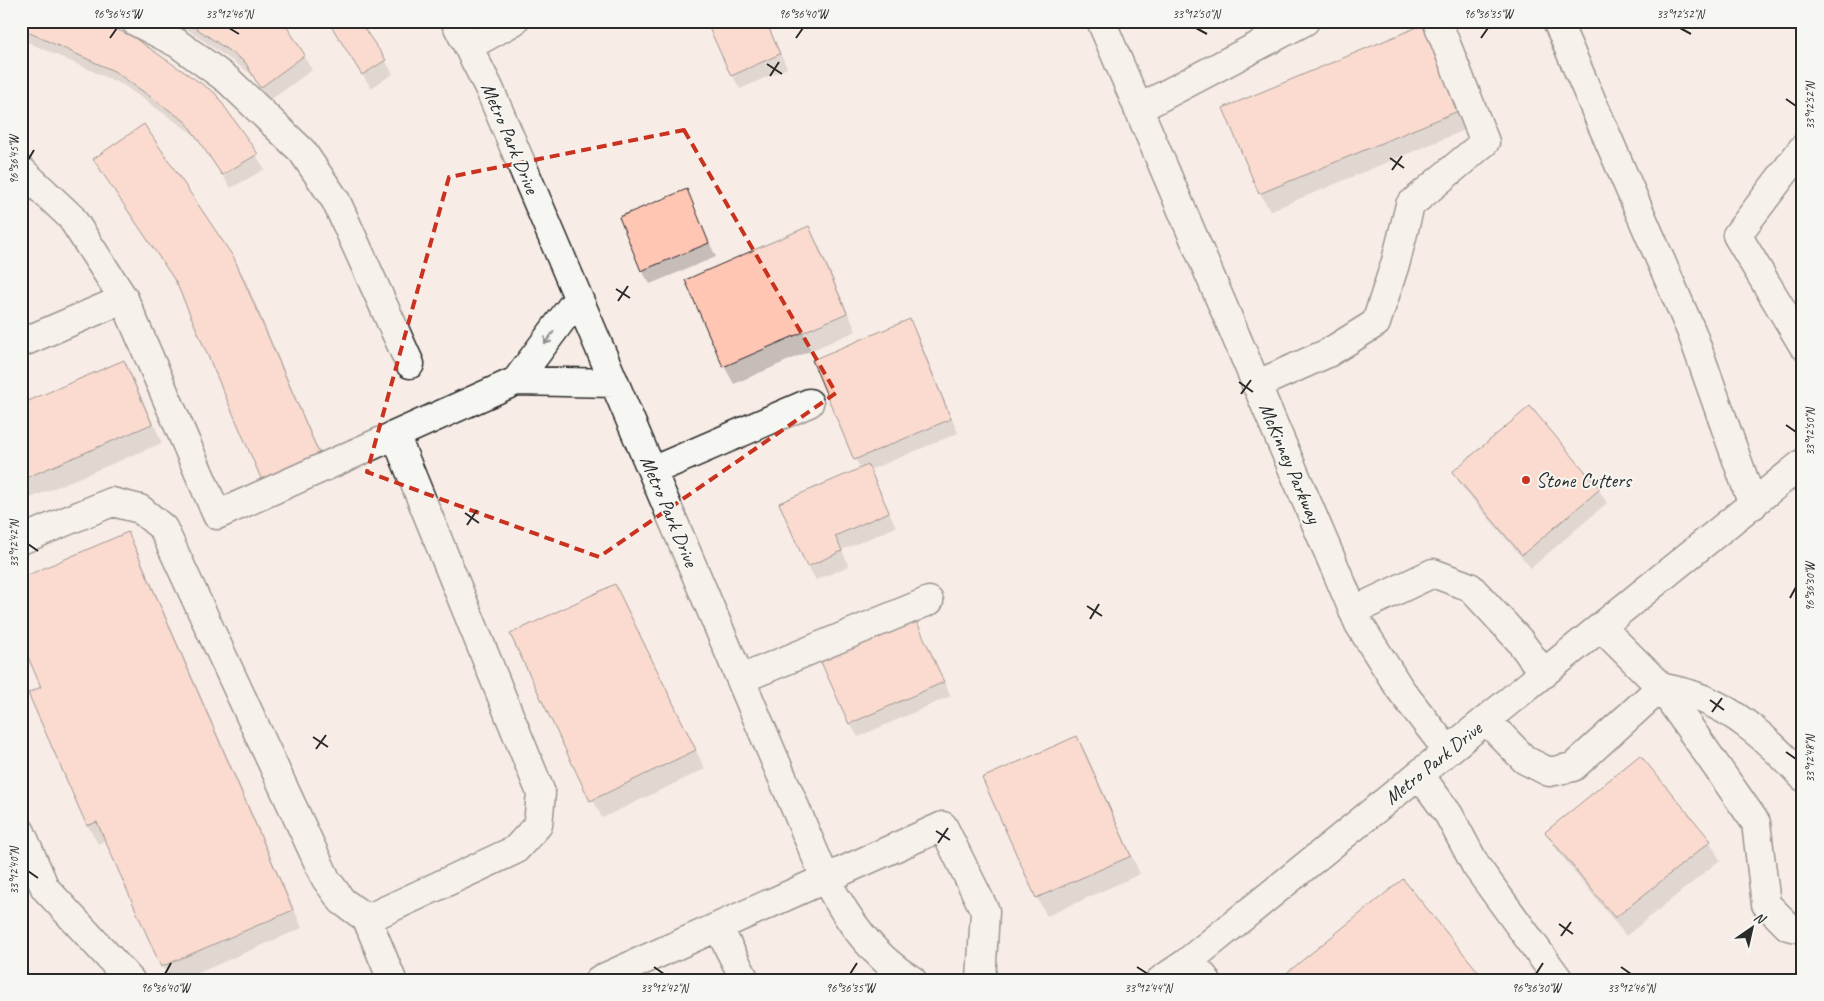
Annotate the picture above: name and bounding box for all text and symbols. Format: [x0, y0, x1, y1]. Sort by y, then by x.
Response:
text: 96°36'45"W [93, 6, 144, 22]
text: 33°12'46"N [205, 6, 254, 22]
text: 96°36'40"W [779, 6, 830, 22]
text: 33°12'50"N [1172, 6, 1221, 22]
text: 96°36'35"W [1464, 6, 1515, 22]
text: 33°12'52"N [1656, 6, 1705, 22]
street label: Metro Park Drive [475, 79, 545, 199]
text: 33°12'52"N [1802, 81, 1818, 130]
text: 96°36'45"W [6, 133, 22, 184]
one-way arrow [543, 330, 554, 344]
street label: McKinney Parkway [1253, 399, 1327, 528]
text: 33°12'50"N [1802, 407, 1818, 456]
street label: Metro Park Drive [634, 452, 704, 572]
place label: Stone Cutters [1536, 468, 1633, 493]
marker: Stone Cutters [1520, 474, 1532, 486]
text: 33°12'42"N [6, 519, 22, 568]
text: 96°36'30"W [1802, 560, 1818, 611]
street label: Metro Park Drive [1379, 715, 1488, 810]
text: 33°12'48"N [1802, 734, 1818, 783]
text: 33°12'40"N [6, 846, 22, 895]
north arrow [1726, 904, 1776, 954]
text: N [1751, 908, 1769, 928]
text: 96°36'40"W [141, 980, 192, 996]
text: 33°12'42"N [640, 980, 689, 996]
text: 96°36'35"W [826, 980, 877, 996]
text: 33°12'44"N [1124, 980, 1173, 996]
text: 96°36'30"W [1512, 980, 1563, 996]
text: 33°12'46"N [1607, 980, 1656, 996]

